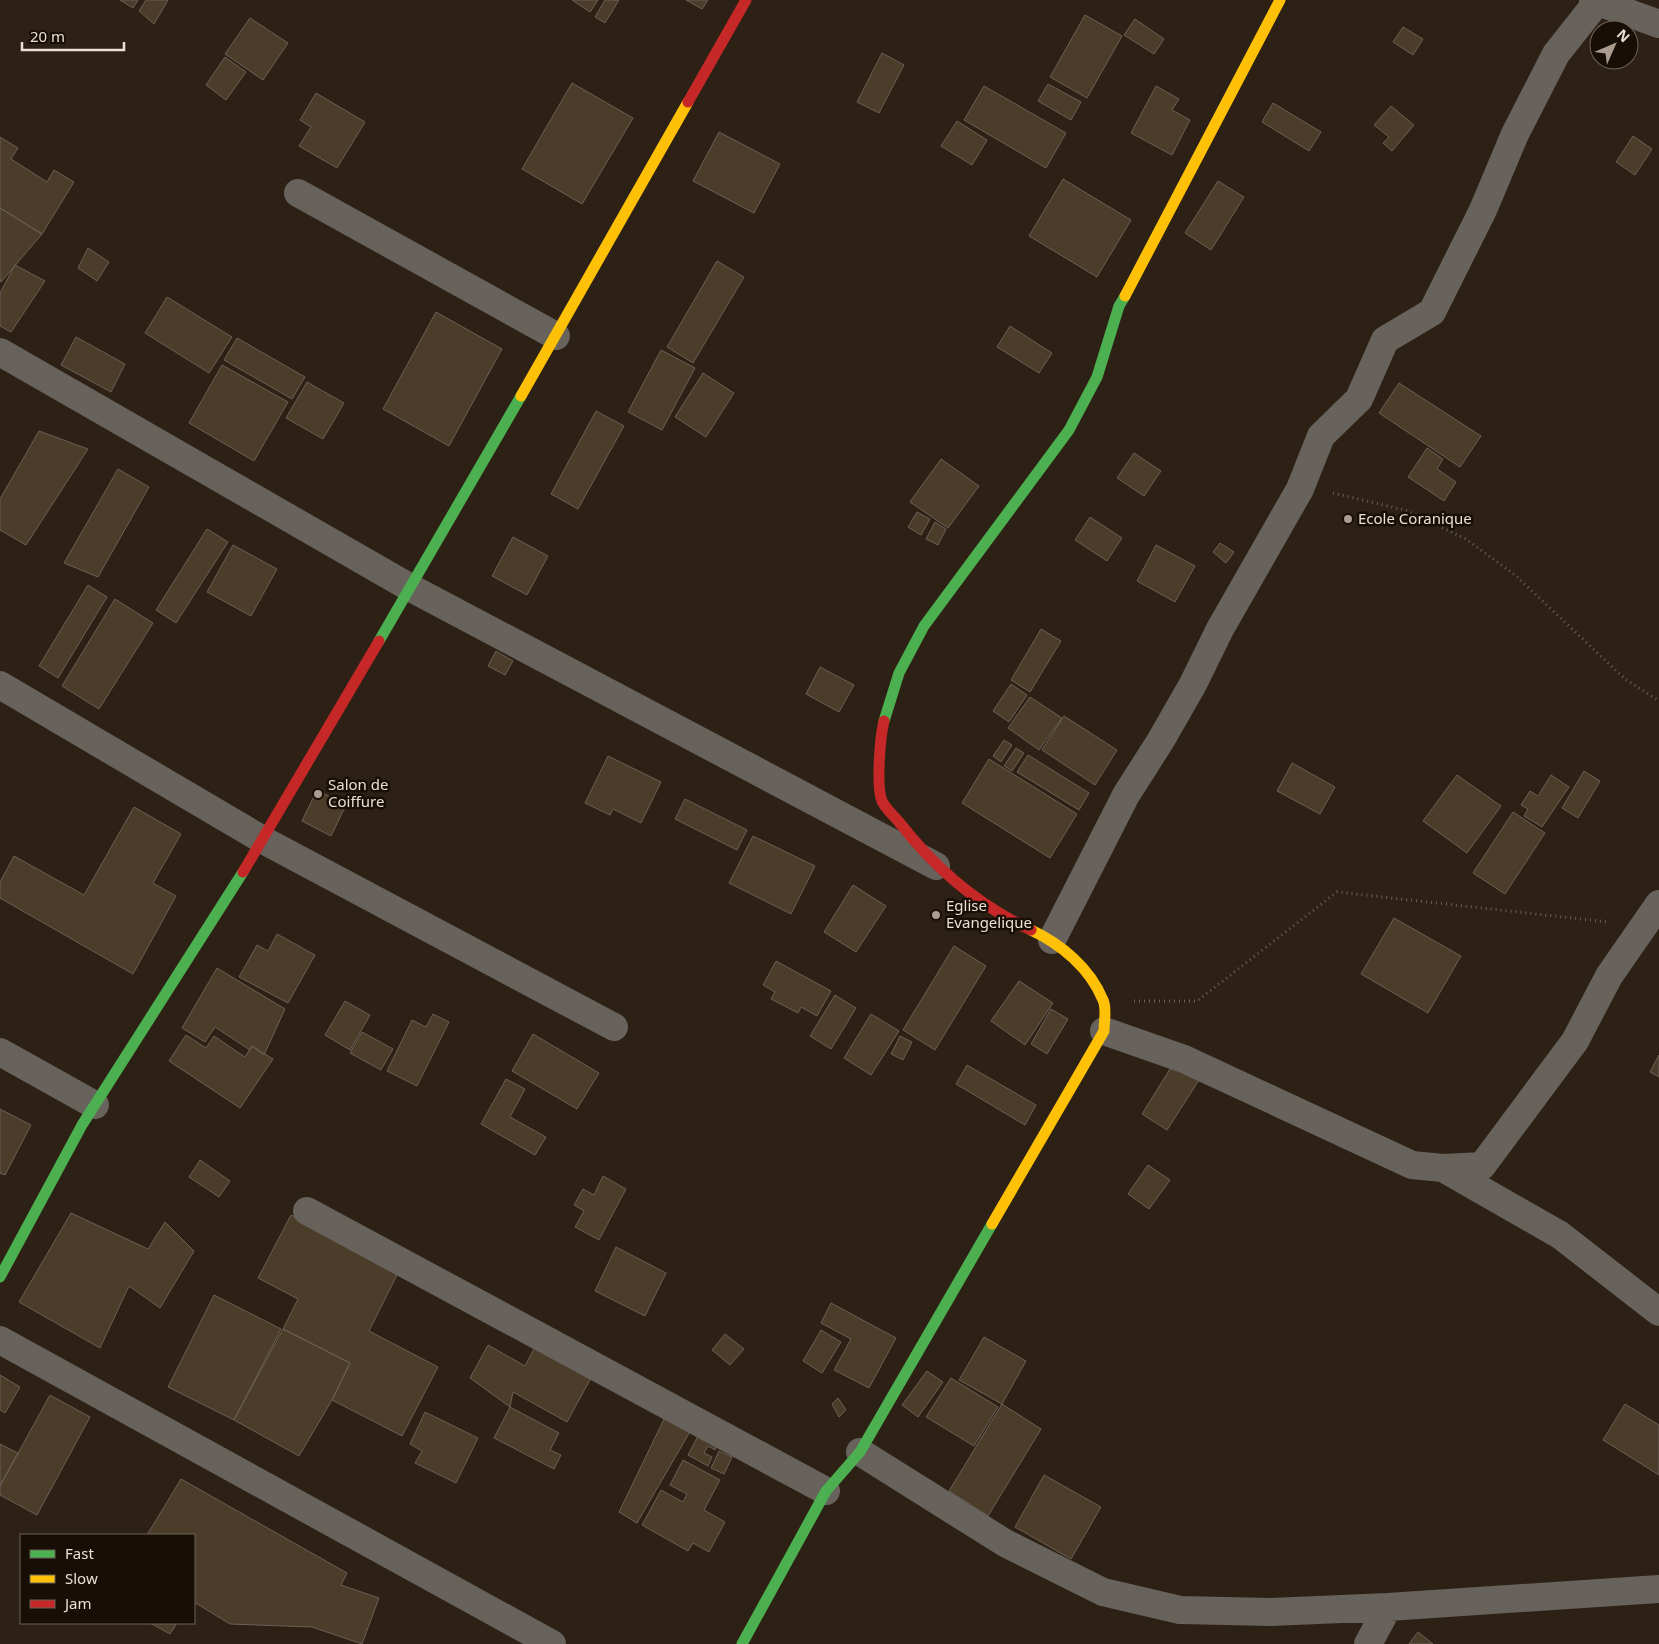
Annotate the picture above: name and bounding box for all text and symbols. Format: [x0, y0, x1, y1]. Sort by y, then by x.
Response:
scale bar [22, 20, 125, 52]
north arrow [1589, 20, 1639, 70]
text: N [1613, 25, 1634, 46]
text: 20 m [30, 26, 65, 46]
place label: Ecole Coranique [1358, 508, 1472, 528]
marker: Ecole Coranique [1342, 513, 1354, 525]
place label: Salon de Coiffure [328, 774, 388, 811]
marker: Salon de Coiffure [312, 788, 324, 800]
place label: Eglise Evangelique [946, 895, 1032, 932]
marker: Eglise Evangelique [930, 909, 942, 921]
legend [20, 1534, 195, 1624]
text: Fast [65, 1543, 94, 1563]
text: Slow [65, 1568, 98, 1588]
text: Jam [63, 1593, 92, 1613]

